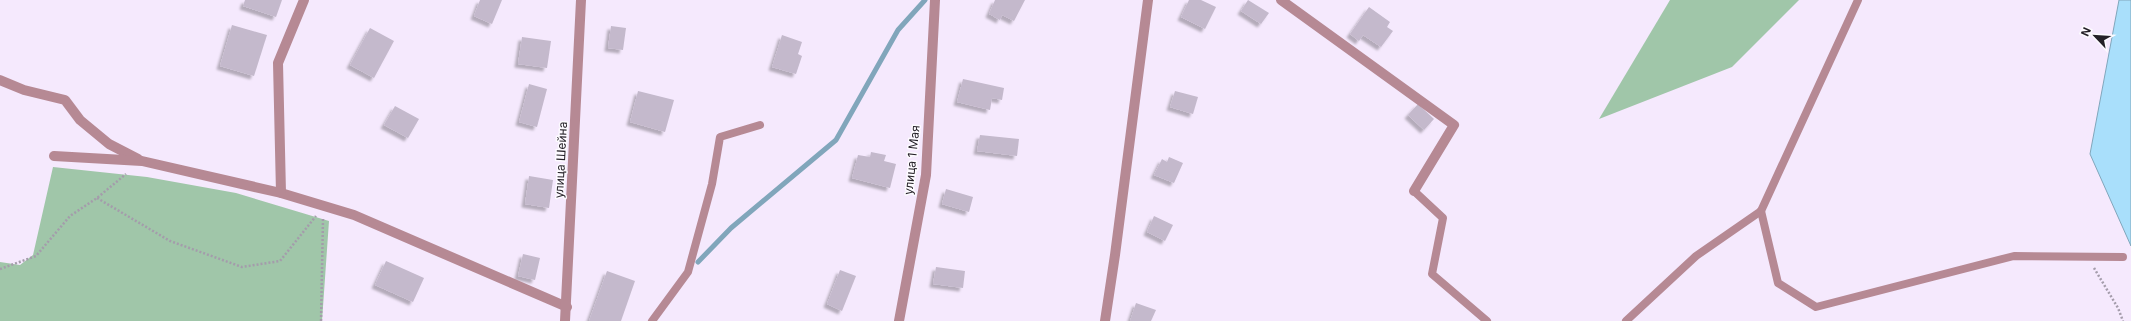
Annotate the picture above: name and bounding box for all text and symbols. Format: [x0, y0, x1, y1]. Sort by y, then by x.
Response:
north arrow [2075, 16, 2115, 56]
text: N [2078, 25, 2094, 39]
street label: улица Шейна [551, 121, 570, 199]
street label: улица 1 Мая [900, 124, 923, 196]

